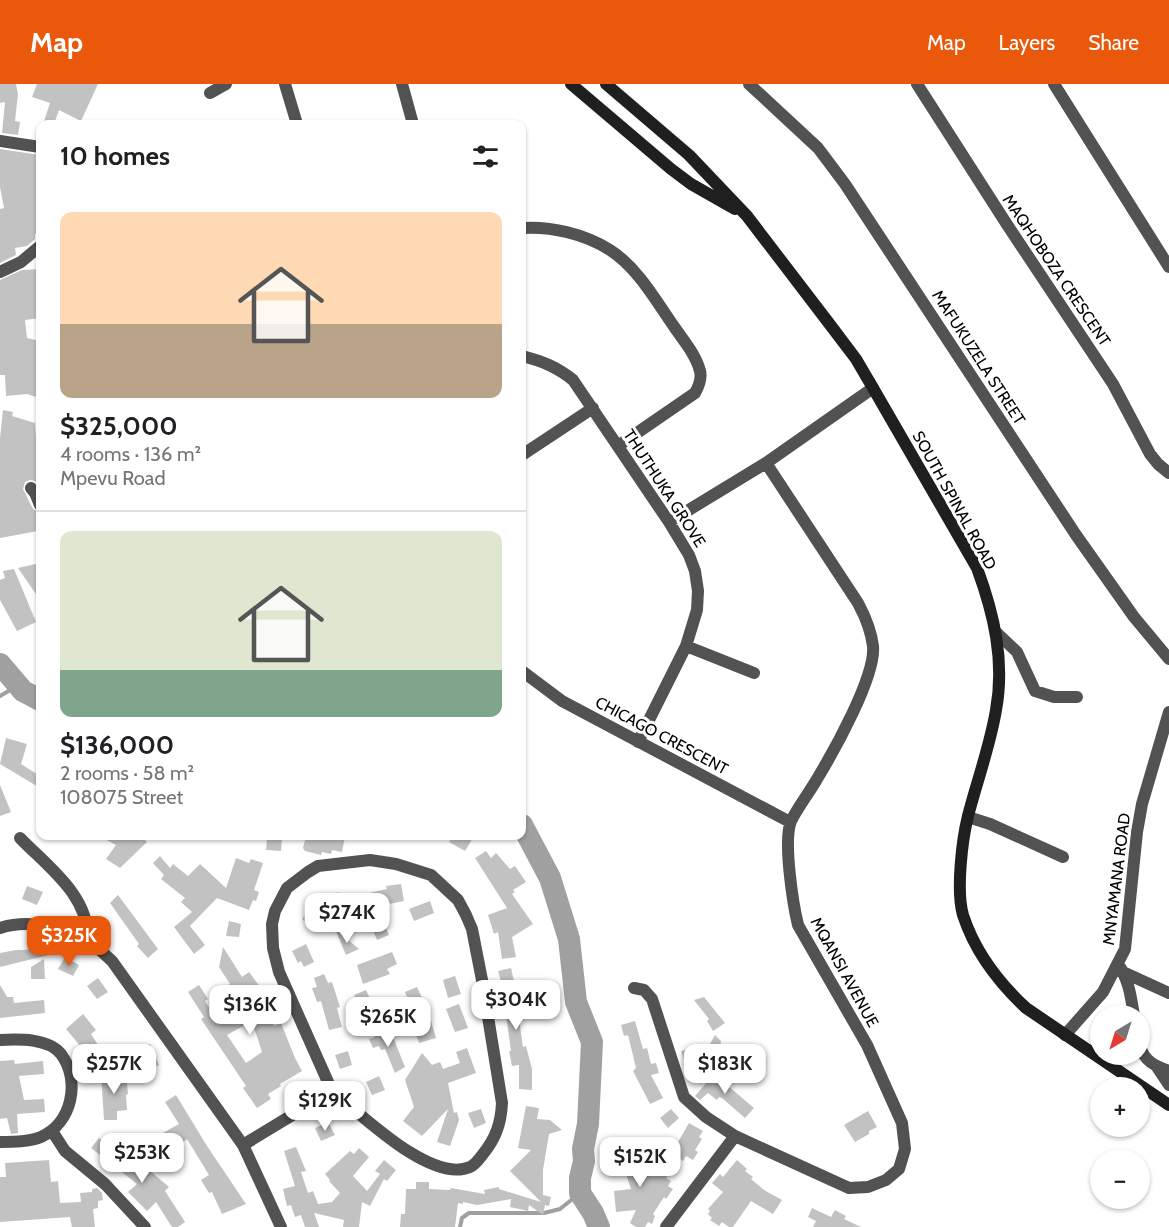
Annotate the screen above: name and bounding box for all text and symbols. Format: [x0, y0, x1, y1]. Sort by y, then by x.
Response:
text: Map [30, 25, 83, 59]
text: Map [927, 30, 966, 55]
text: Layers [999, 30, 1055, 55]
text: Share [1088, 30, 1139, 55]
text: 10 homes [60, 140, 170, 172]
icon: filters [469, 140, 502, 173]
street label: MAQHOBOZA CRESCENT [999, 191, 1115, 350]
icon: home [227, 251, 335, 359]
street label: MAFUKUZELA STREET [928, 287, 1029, 428]
text: $325,000 [60, 410, 178, 442]
street label: THUTHUKA GROVE [619, 426, 710, 551]
street label: SOUTH SPINAL ROAD [909, 428, 1001, 573]
text: 4 rooms · 136 m² [60, 442, 201, 466]
text: Mpevu Road [60, 466, 166, 490]
icon: home [227, 570, 335, 678]
street label: CHICAGO CRESCENT [592, 692, 732, 779]
text: $136,000 [60, 729, 174, 761]
text: 2 rooms · 58 m² [60, 761, 194, 785]
text: 108075 Street [60, 785, 183, 809]
street label: MNYAMANA ROAD [1099, 812, 1134, 946]
pin: $274K [305, 893, 389, 944]
text: $274K [319, 900, 375, 924]
street label: MQANSI AVENUE [807, 914, 883, 1031]
pin: $325K [27, 916, 111, 967]
text: $325K [41, 923, 97, 947]
pin: $304K [474, 980, 558, 1031]
pin: $136K [208, 985, 292, 1036]
text: $304K [485, 987, 547, 1011]
text: $136K [223, 992, 277, 1016]
pin: $265K [346, 997, 430, 1048]
text: $265K [360, 1004, 416, 1028]
north arrow [1090, 1005, 1150, 1065]
map controls [1090, 1005, 1150, 1209]
pin: $257K [72, 1044, 156, 1095]
pin: $183K [683, 1044, 767, 1095]
text: $257K [86, 1051, 142, 1075]
text: $183K [698, 1051, 752, 1075]
button: + [1090, 1077, 1150, 1137]
pin: $129K [283, 1081, 367, 1132]
text: $129K [298, 1088, 352, 1112]
pin: $253K [100, 1133, 184, 1184]
pin: $152K [598, 1137, 682, 1188]
text: $253K [114, 1140, 170, 1164]
text: $152K [614, 1144, 666, 1168]
button: − [1090, 1149, 1150, 1209]

